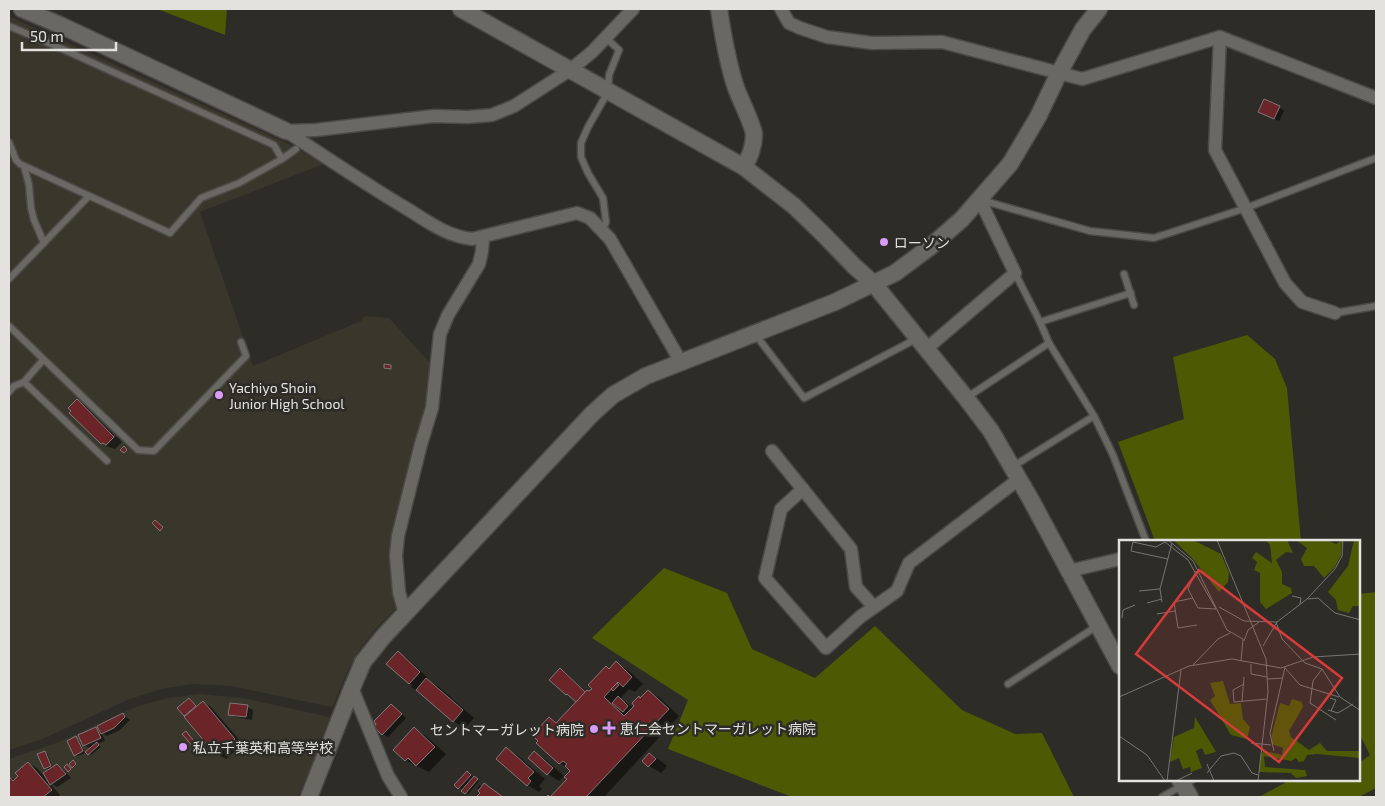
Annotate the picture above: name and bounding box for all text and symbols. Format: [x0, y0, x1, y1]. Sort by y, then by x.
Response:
scale bar [22, 20, 116, 52]
text: 50 m [30, 27, 64, 45]
place label: ローソン [894, 234, 950, 251]
marker: ローソン [878, 236, 890, 248]
place label: Yachiyo Shoin Junior High School [229, 379, 345, 412]
marker: Yachiyo Shoin Junior High School [213, 389, 225, 401]
inset map [1119, 540, 1360, 781]
place label: 恵仁会セントマーガレット病院 [620, 720, 816, 737]
place label: セントマーガレット病院 [430, 721, 584, 738]
marker: 恵仁会セントマーガレット病院 [602, 721, 616, 735]
marker: セントマーガレット病院 [588, 723, 600, 735]
place label: 私立千葉英和高等学校 [193, 739, 333, 756]
marker: 私立千葉英和高等学校 [177, 741, 189, 753]

